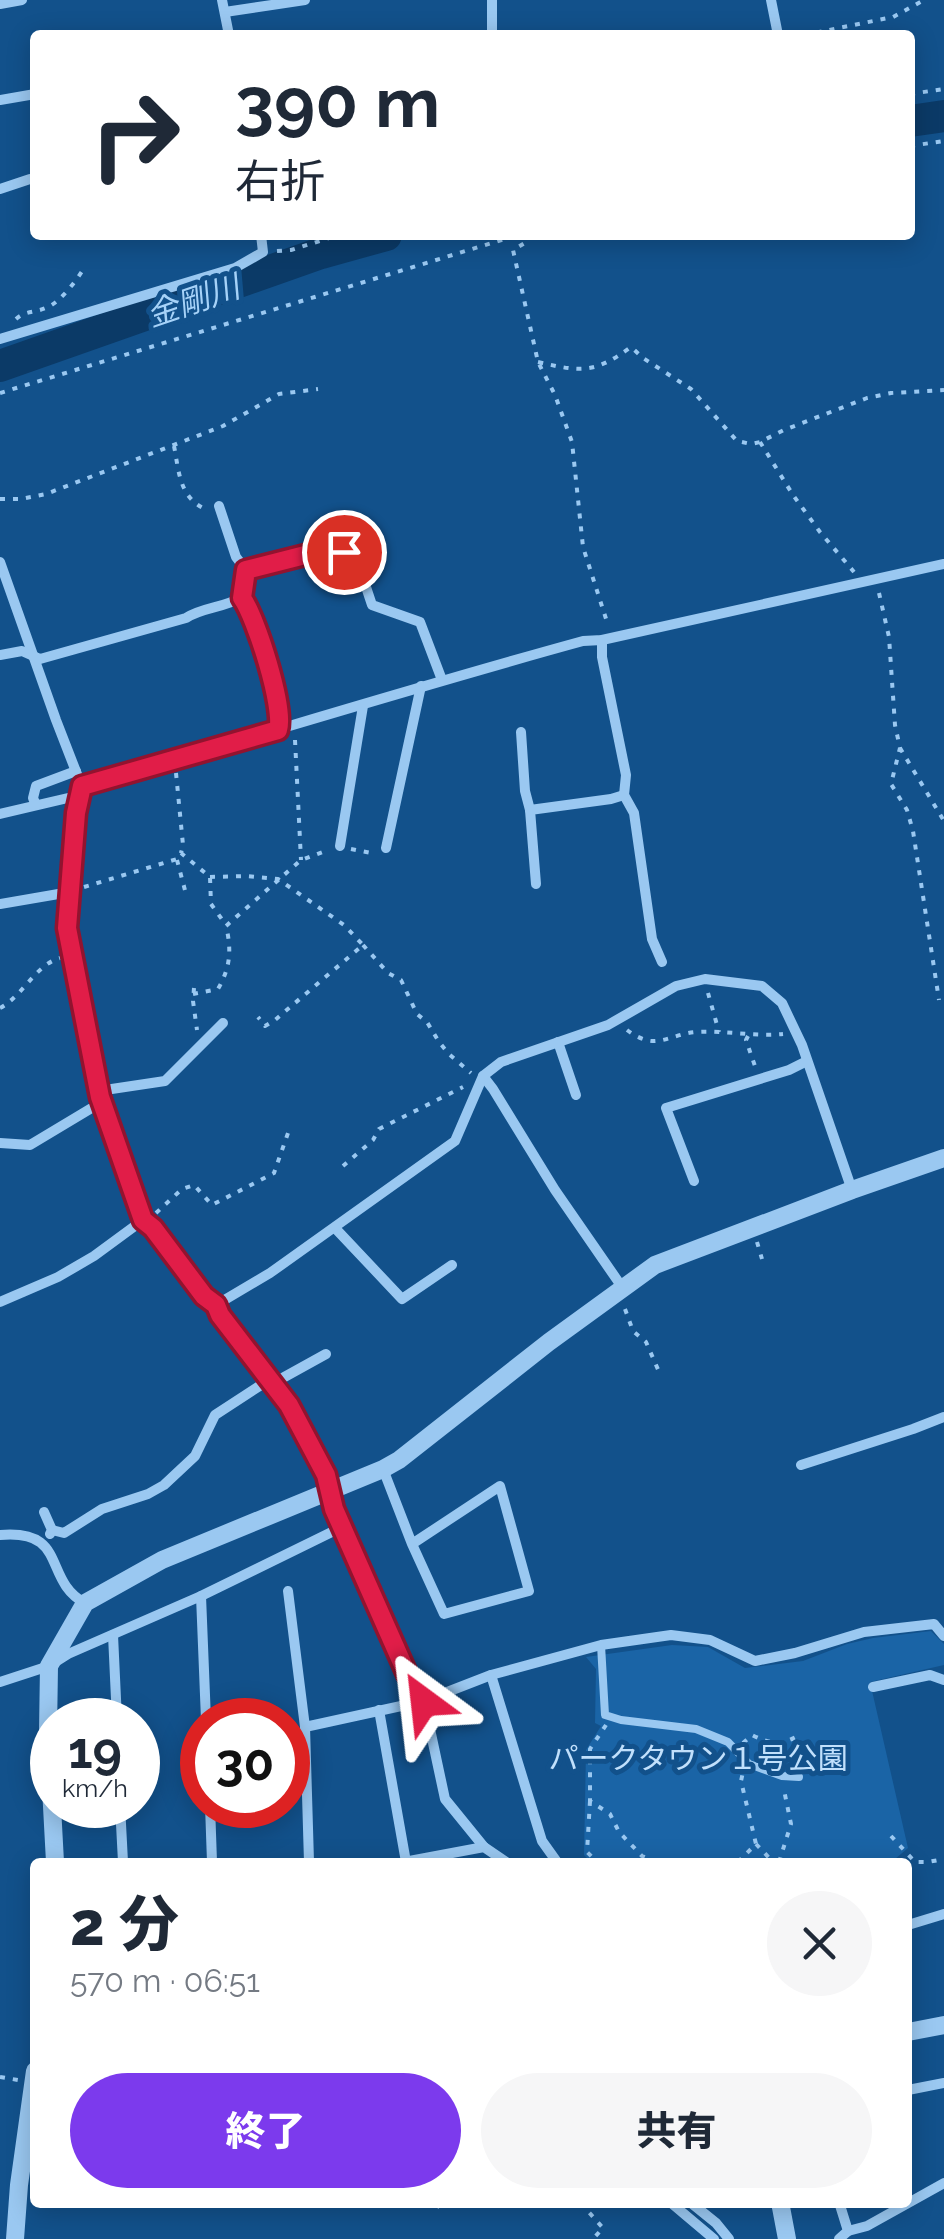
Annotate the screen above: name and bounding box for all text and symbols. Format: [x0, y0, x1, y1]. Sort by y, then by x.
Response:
text: 390 m [235, 61, 440, 143]
icon: right [70, 70, 200, 200]
text: 右折 [235, 155, 325, 208]
water label: 金剛川 [141, 266, 247, 334]
pin [302, 510, 387, 595]
icon: arrive [317, 525, 372, 580]
position arrow [372, 1650, 476, 1754]
speed limit sign: 30 [180, 1698, 310, 1828]
text: 19 [68, 1721, 122, 1780]
park label: パークタウン１号公園 [549, 1741, 847, 1776]
text: km/h [62, 1773, 128, 1803]
text: 2 分 [70, 1889, 179, 1959]
button: close [767, 1891, 872, 1996]
text: 570 m · 06:51 [70, 1962, 260, 1999]
button: 終了 [70, 2073, 461, 2188]
button: 共有 [481, 2073, 872, 2188]

